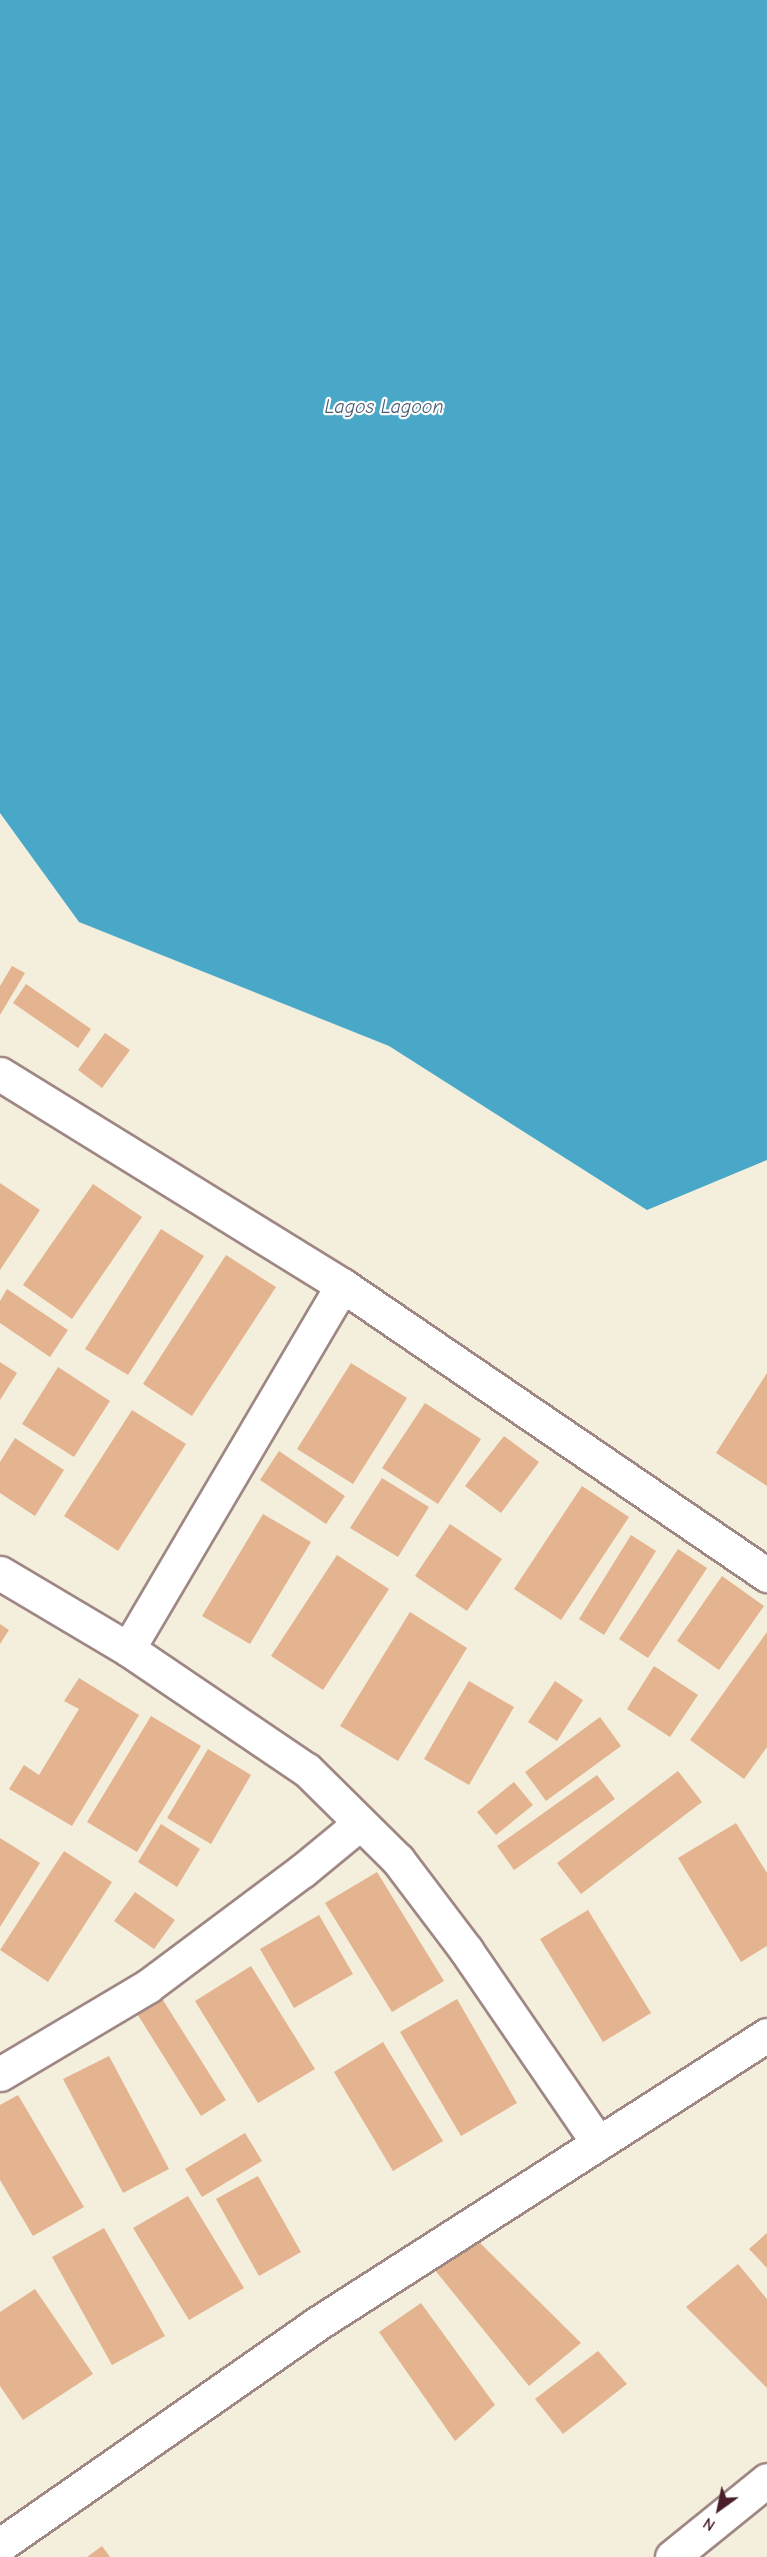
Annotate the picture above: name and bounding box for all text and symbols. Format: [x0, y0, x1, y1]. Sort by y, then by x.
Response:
water label: Lagos Lagoon [325, 394, 443, 418]
north arrow [689, 2479, 749, 2539]
text: N [700, 2514, 718, 2534]

